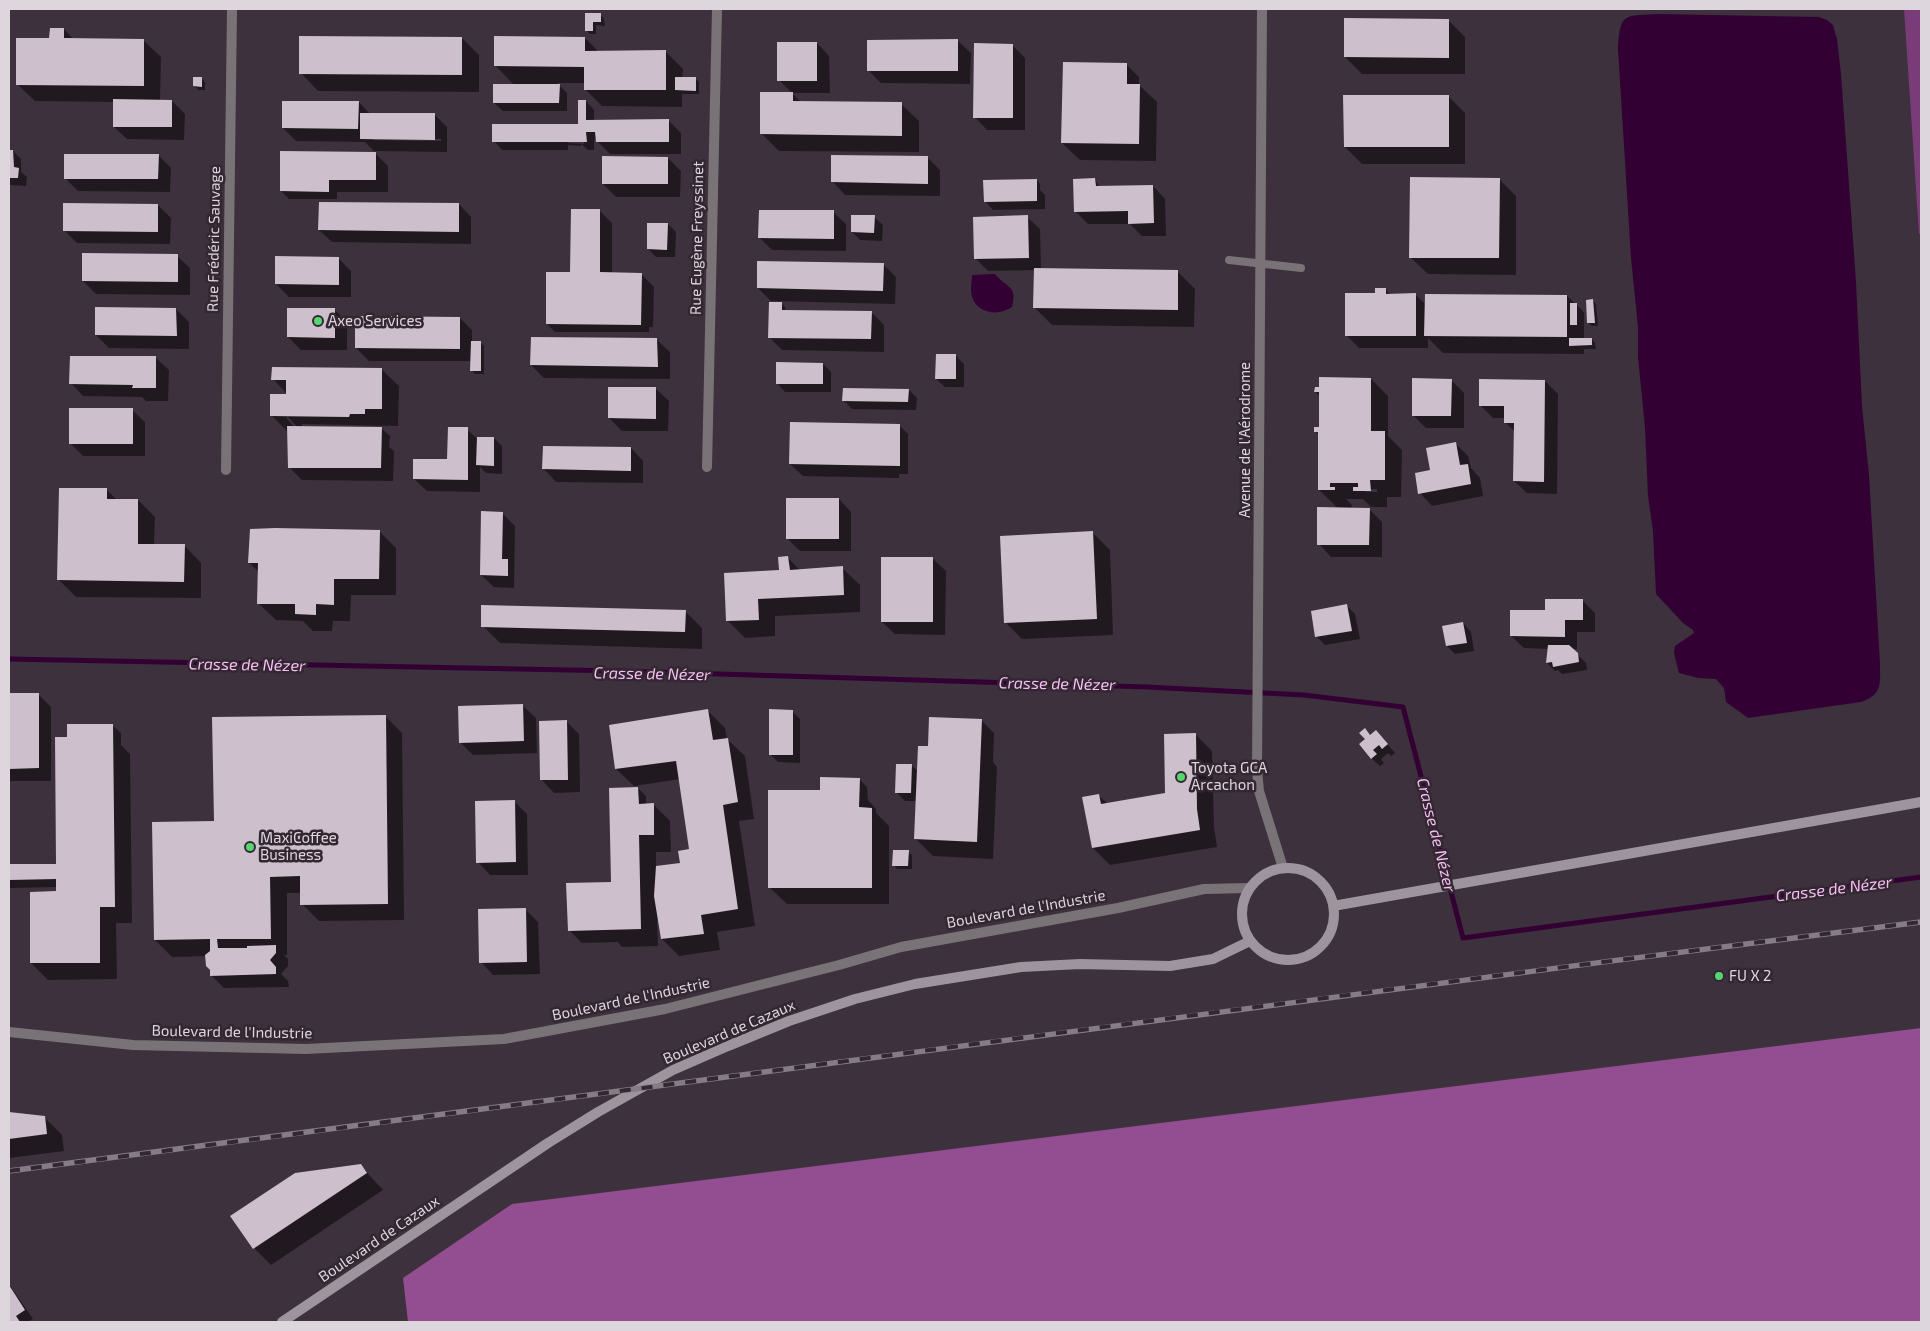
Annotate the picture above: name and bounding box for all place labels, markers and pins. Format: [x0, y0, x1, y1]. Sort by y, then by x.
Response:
place label: Axeo Services [328, 312, 422, 330]
marker: Axeo Services [312, 315, 324, 327]
place label: Toyota GCA Arcachon [1191, 759, 1267, 794]
marker: Toyota GCA Arcachon [1175, 771, 1187, 783]
place label: MaxiCoffee Business [260, 829, 337, 864]
marker: MaxiCoffee Business [244, 841, 256, 853]
place label: FU X 2 [1729, 967, 1771, 985]
marker: FU X 2 [1713, 970, 1725, 982]

